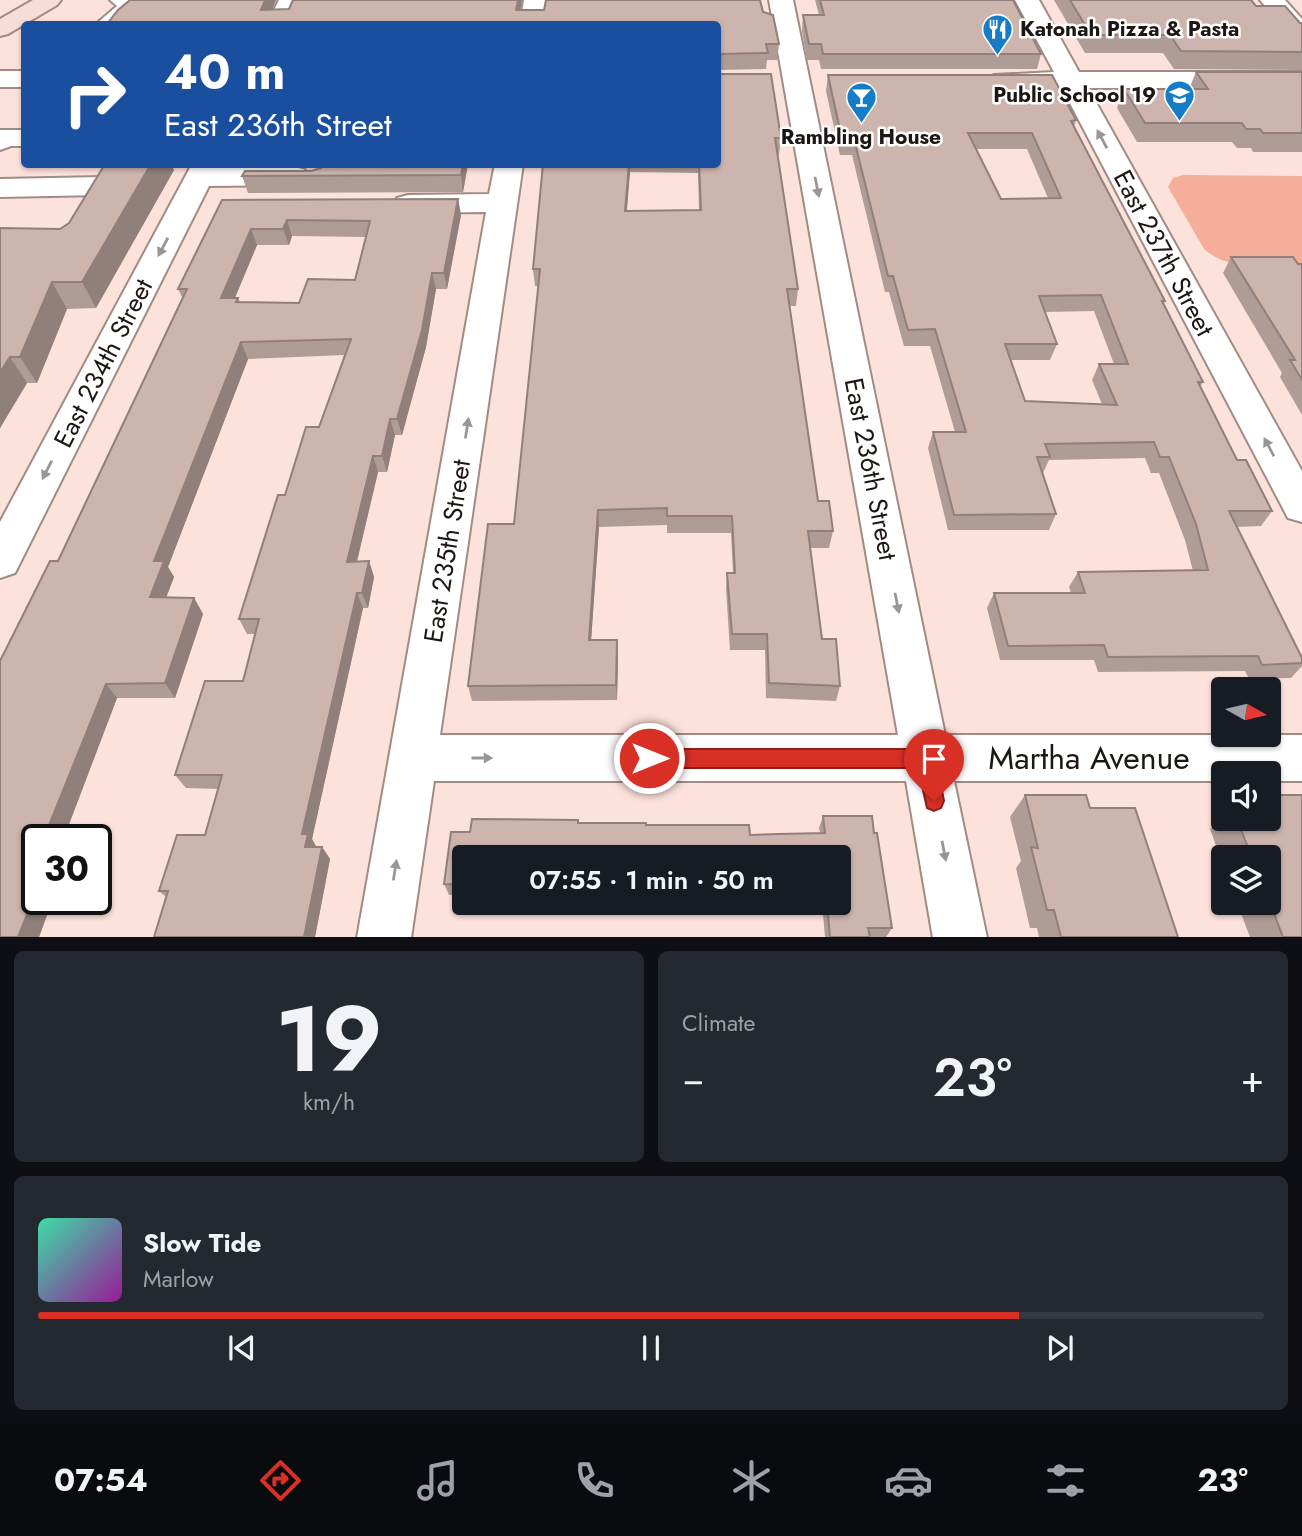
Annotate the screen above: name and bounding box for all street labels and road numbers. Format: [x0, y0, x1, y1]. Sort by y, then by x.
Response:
street label: East 237th Street [1104, 163, 1224, 344]
street label: East 234th Street [44, 271, 162, 454]
street label: East 236th Street [835, 375, 907, 564]
street label: East 235th Street [414, 456, 480, 645]
street label: Martha Avenue [988, 735, 1190, 781]

